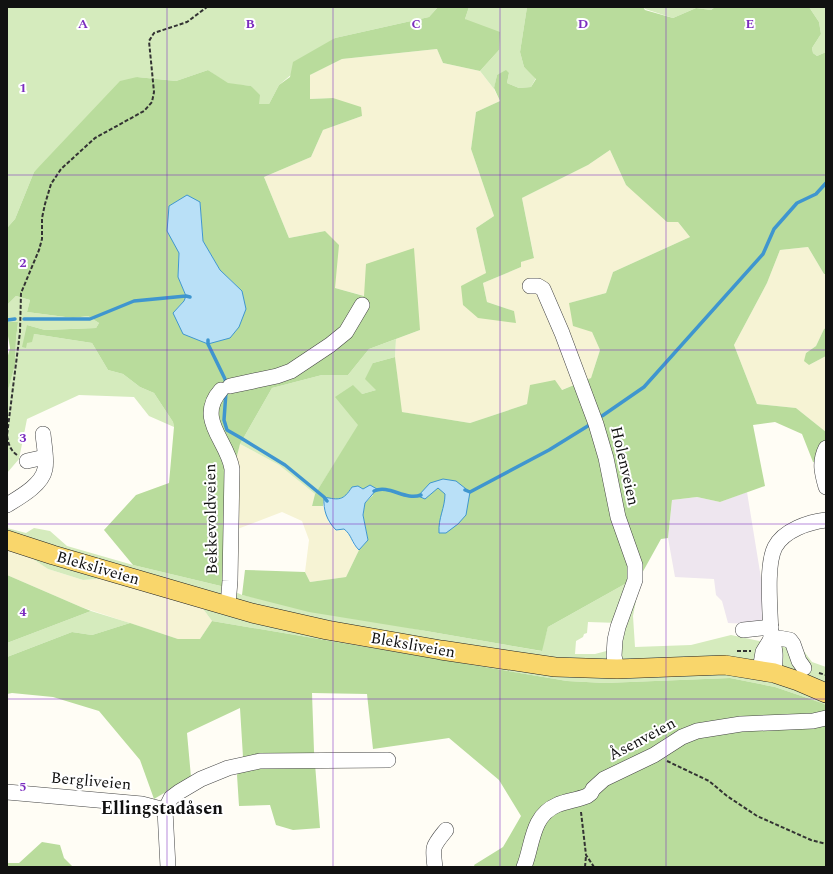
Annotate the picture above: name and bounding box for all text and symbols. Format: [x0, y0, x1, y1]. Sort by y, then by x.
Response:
text: A [78, 14, 88, 34]
text: B [245, 14, 255, 34]
text: C [411, 14, 421, 34]
text: D [578, 14, 588, 34]
text: E [746, 14, 755, 34]
text: 1 [19, 78, 27, 98]
text: 2 [19, 253, 27, 273]
street label: Holenveien [604, 424, 646, 508]
text: 3 [19, 428, 27, 448]
street label: Bekkevoldveien [198, 463, 224, 575]
street label: Bleksliveien [54, 545, 142, 591]
text: 4 [19, 602, 27, 622]
street label: Bleksliveien [369, 626, 457, 664]
street label: Åsenveien [604, 711, 680, 767]
street label: Bergliveien [50, 766, 132, 796]
text: 5 [19, 777, 27, 797]
district label: Ellingstadåsen [101, 795, 223, 822]

